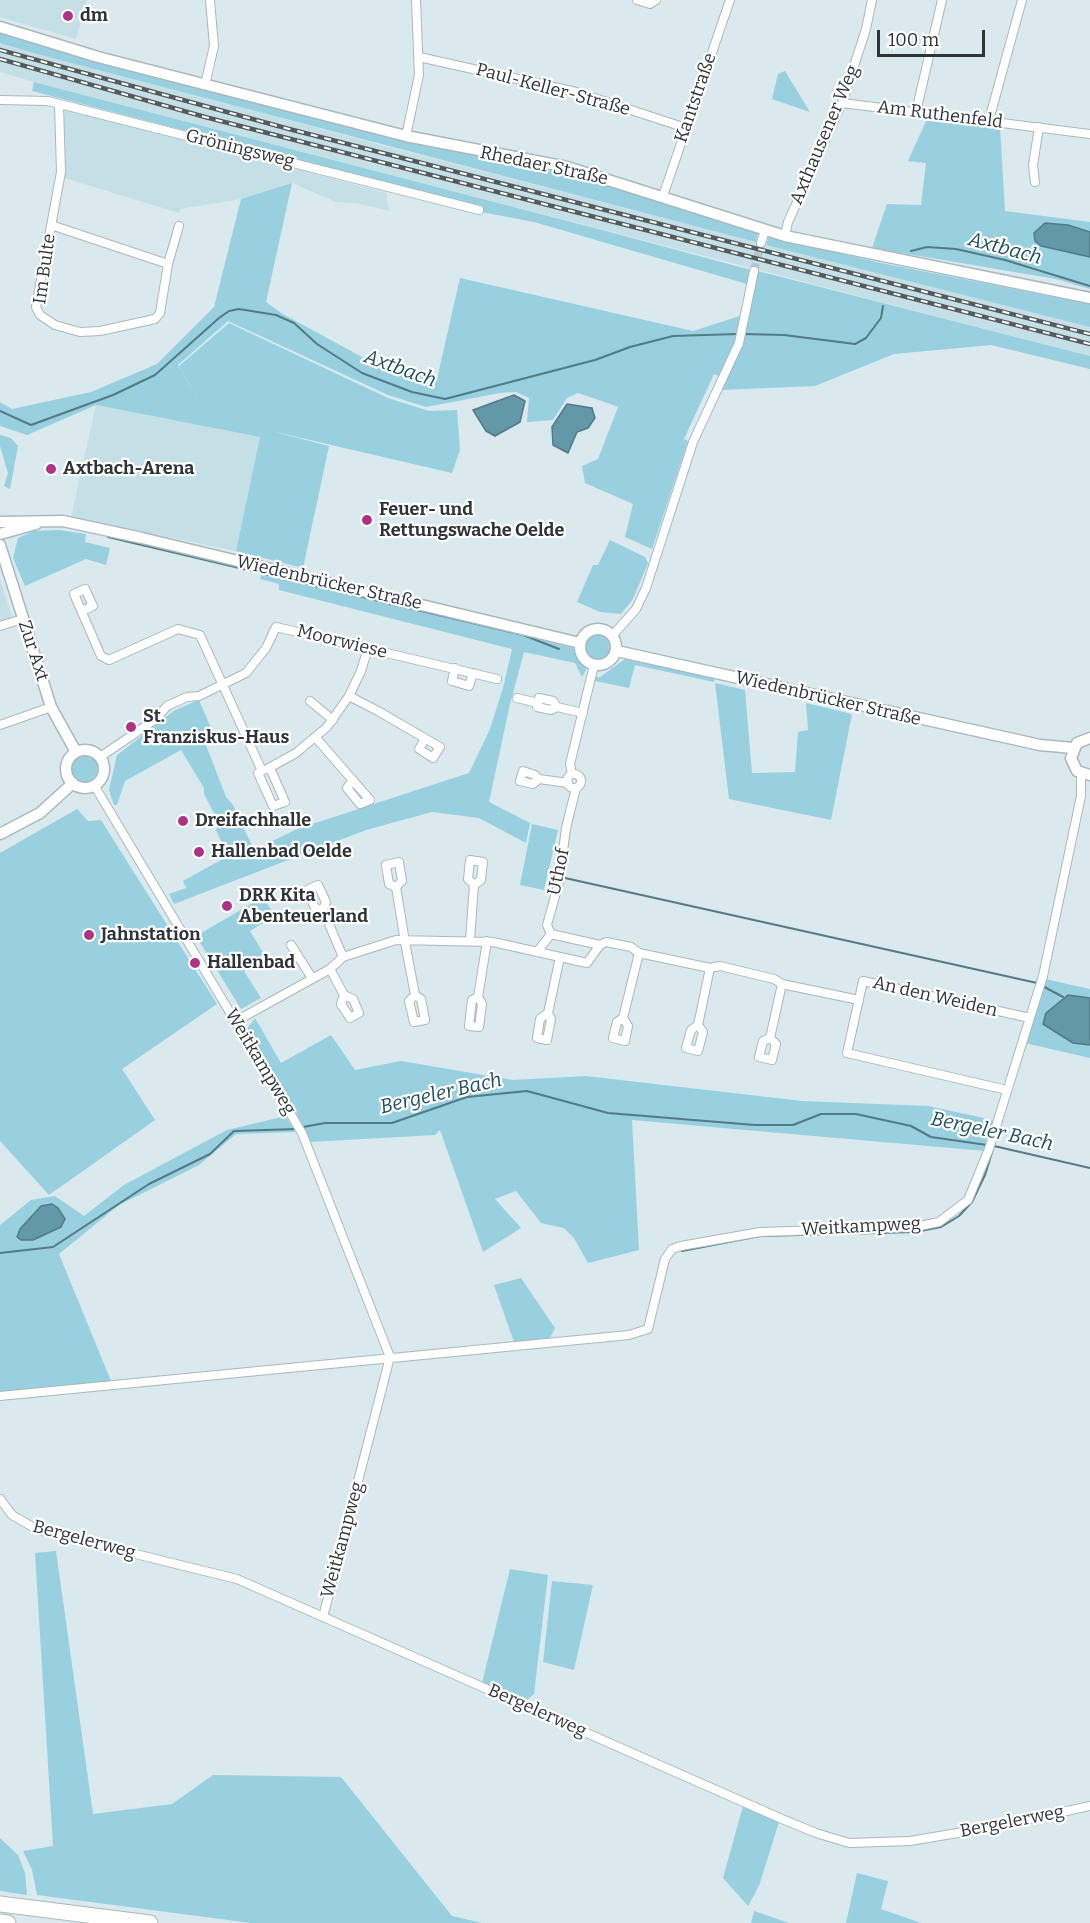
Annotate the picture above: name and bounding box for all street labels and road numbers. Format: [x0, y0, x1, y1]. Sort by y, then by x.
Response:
street label: Kantstraße [671, 50, 721, 146]
street label: Paul-Keller-Straße [474, 59, 632, 121]
street label: Axthausener Weg [786, 62, 864, 208]
street label: Am Ruthenfeld [876, 97, 1004, 133]
street label: Gröningsweg [183, 125, 297, 173]
street label: Rhedaer Straße [478, 142, 610, 190]
street label: Im Bulte [29, 232, 61, 306]
street label: Wiedenbrücker Straße [234, 551, 424, 615]
street label: Zur Axt [13, 618, 53, 684]
street label: Moorwiese [295, 620, 389, 664]
street label: Wiedenbrücker Straße [733, 667, 923, 731]
street label: Uthof [544, 847, 574, 897]
street label: An den Weiden [871, 972, 999, 1022]
street label: Weitkampweg [220, 1005, 300, 1119]
street label: Weitkampweg [801, 1213, 921, 1241]
street label: Weitkampweg [317, 1479, 369, 1601]
street label: Bergelerweg [30, 1516, 138, 1564]
street label: Bergelerweg [484, 1680, 590, 1742]
street label: Bergelerweg [958, 1801, 1066, 1843]

